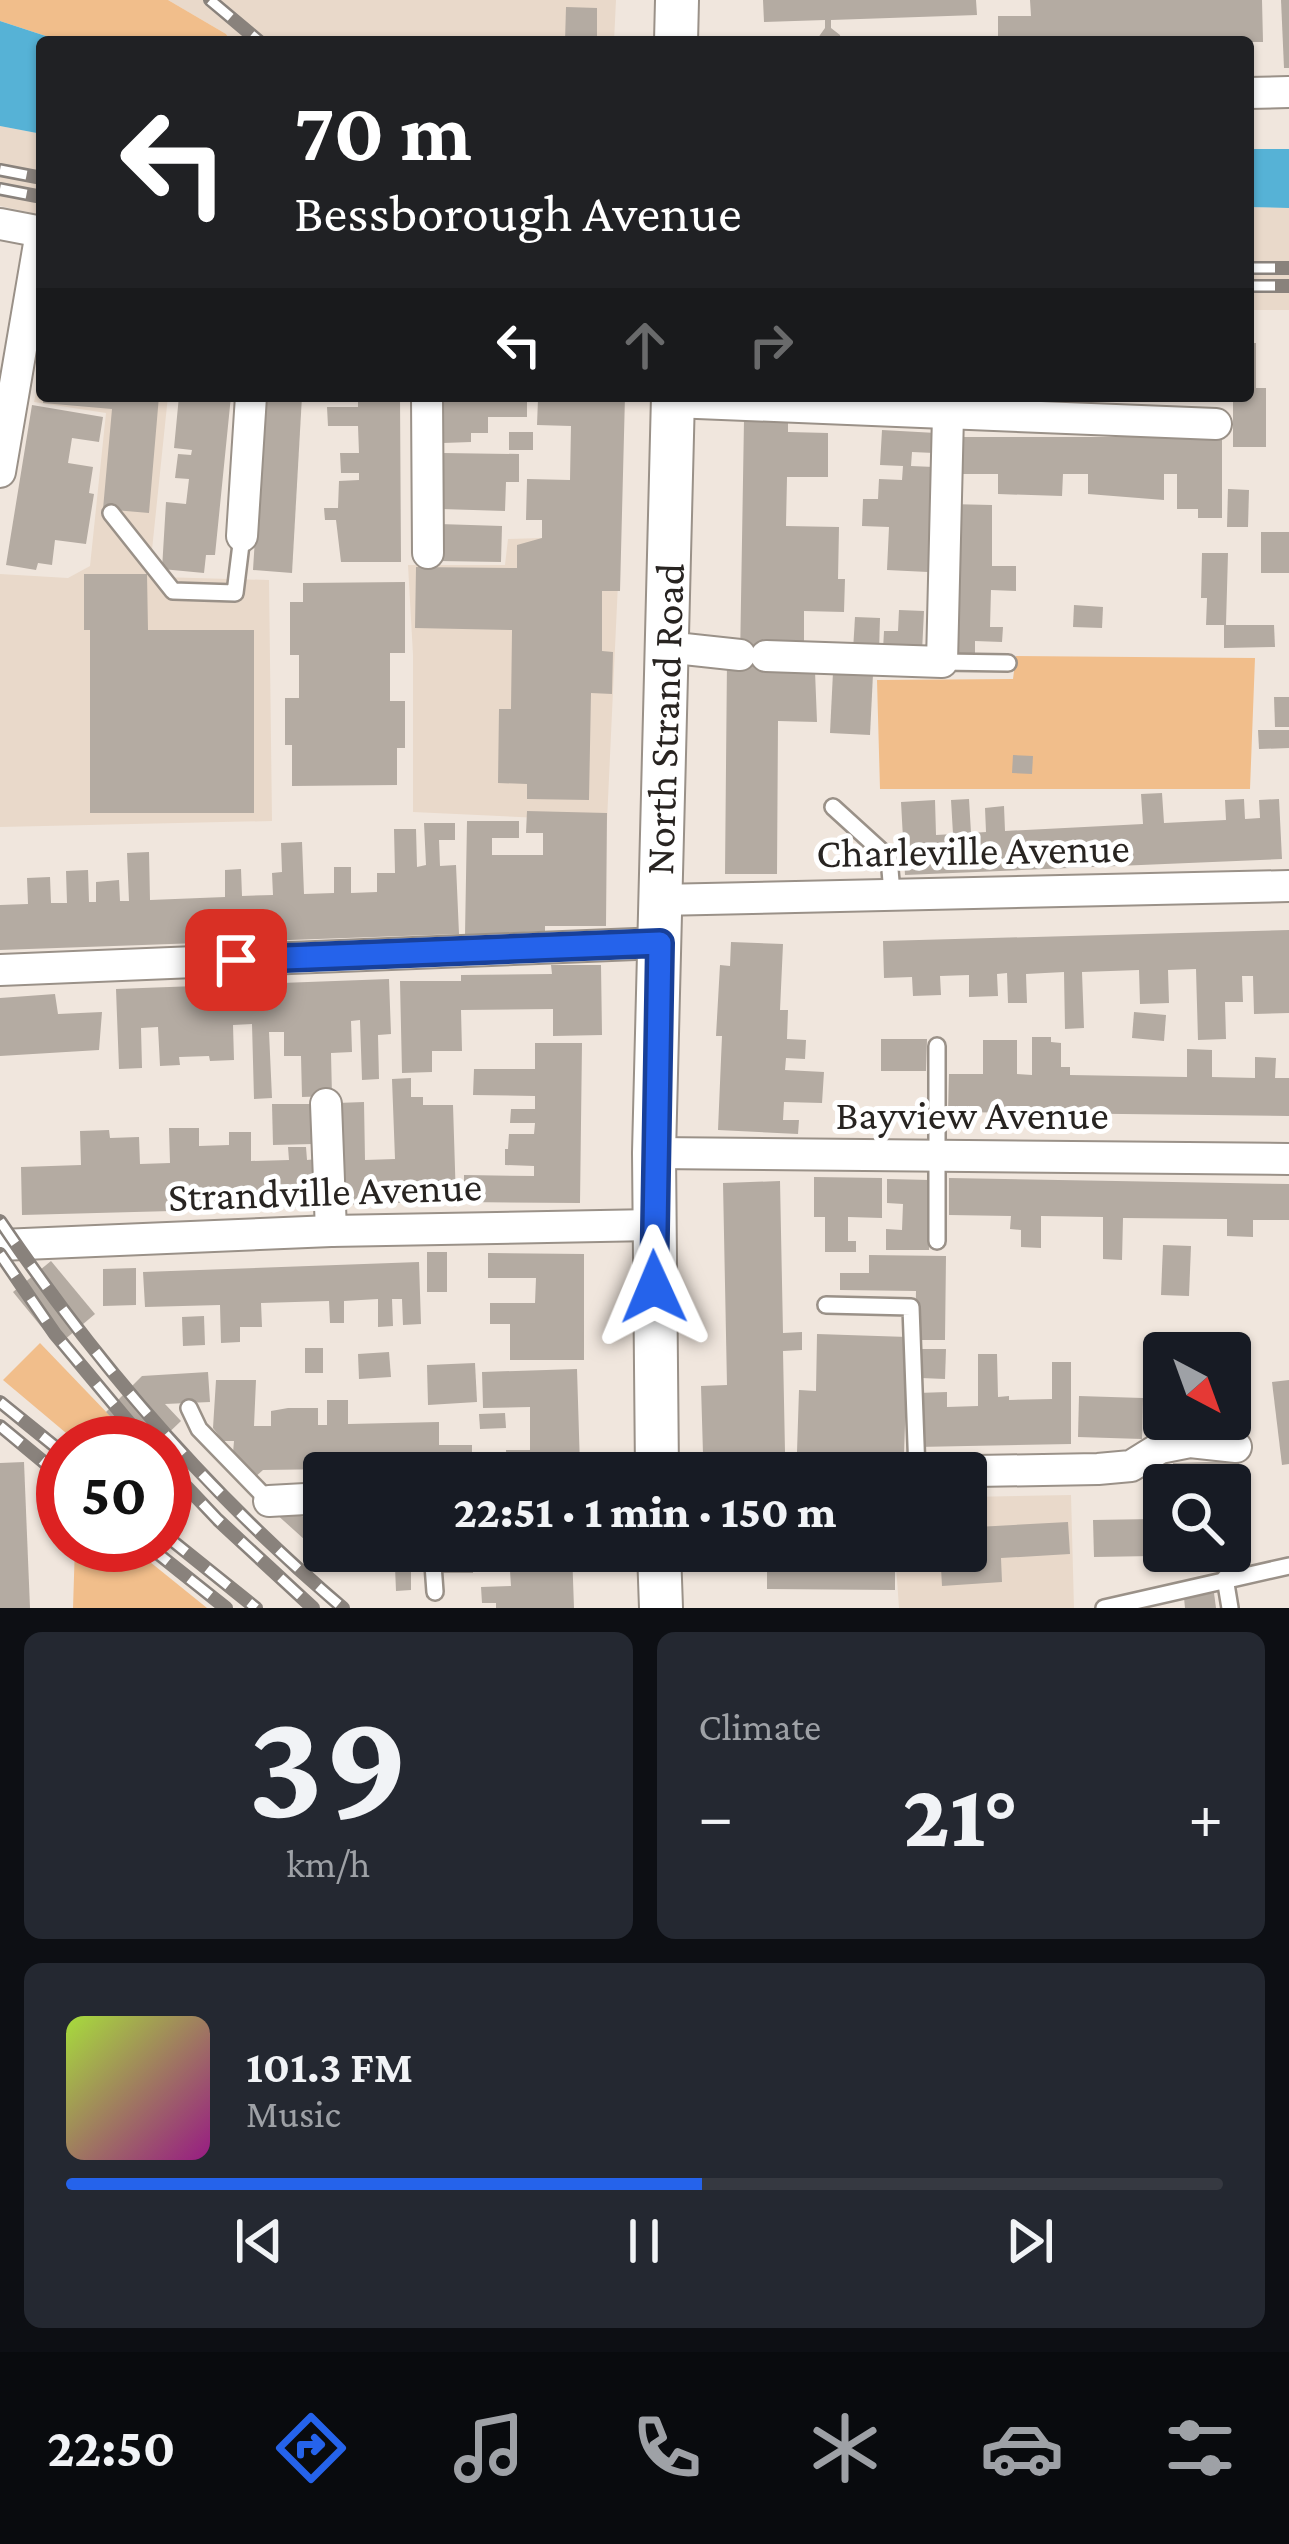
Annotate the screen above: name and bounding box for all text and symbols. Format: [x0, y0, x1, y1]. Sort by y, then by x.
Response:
icon: left [96, 84, 252, 240]
text: 70 m [294, 85, 472, 178]
text: Bessborough Avenue [294, 183, 742, 243]
icon: left [486, 312, 552, 378]
icon: ahead [612, 312, 678, 378]
icon: right [738, 312, 804, 378]
street label: North Strand Road [635, 562, 693, 876]
street label: Charleville Avenue [816, 824, 1130, 876]
pin [185, 909, 287, 1011]
icon: arrive [203, 927, 269, 993]
street label: Bayview Avenue [835, 1091, 1109, 1138]
street label: Strandville Avenue [167, 1162, 483, 1220]
position arrow [591, 1224, 717, 1350]
north arrow [1143, 1332, 1251, 1440]
map controls [1143, 1332, 1251, 1572]
speed limit sign: 50 [36, 1416, 192, 1572]
button: search [1143, 1464, 1251, 1572]
text: 22:51 · 1 min · 150 m [454, 1487, 836, 1537]
text: 39 [248, 1677, 409, 1851]
text: Climate [699, 1705, 821, 1748]
text: 21° [903, 1765, 1019, 1865]
text: − [699, 1779, 733, 1852]
text: + [1188, 1779, 1223, 1852]
text: km/h [286, 1842, 370, 1885]
text: 101.3 FM [246, 2042, 413, 2092]
text: Music [246, 2092, 341, 2135]
icon: previous [226, 2208, 292, 2274]
icon: pause [611, 2208, 677, 2274]
icon: next [997, 2208, 1063, 2274]
icon: directions [269, 2406, 353, 2490]
icon: music [447, 2406, 531, 2490]
icon: phone [625, 2406, 709, 2490]
icon: climate [803, 2406, 887, 2490]
icon: car [980, 2406, 1064, 2490]
icon: filters [1158, 2406, 1242, 2490]
text: 22:50 [47, 2418, 175, 2478]

